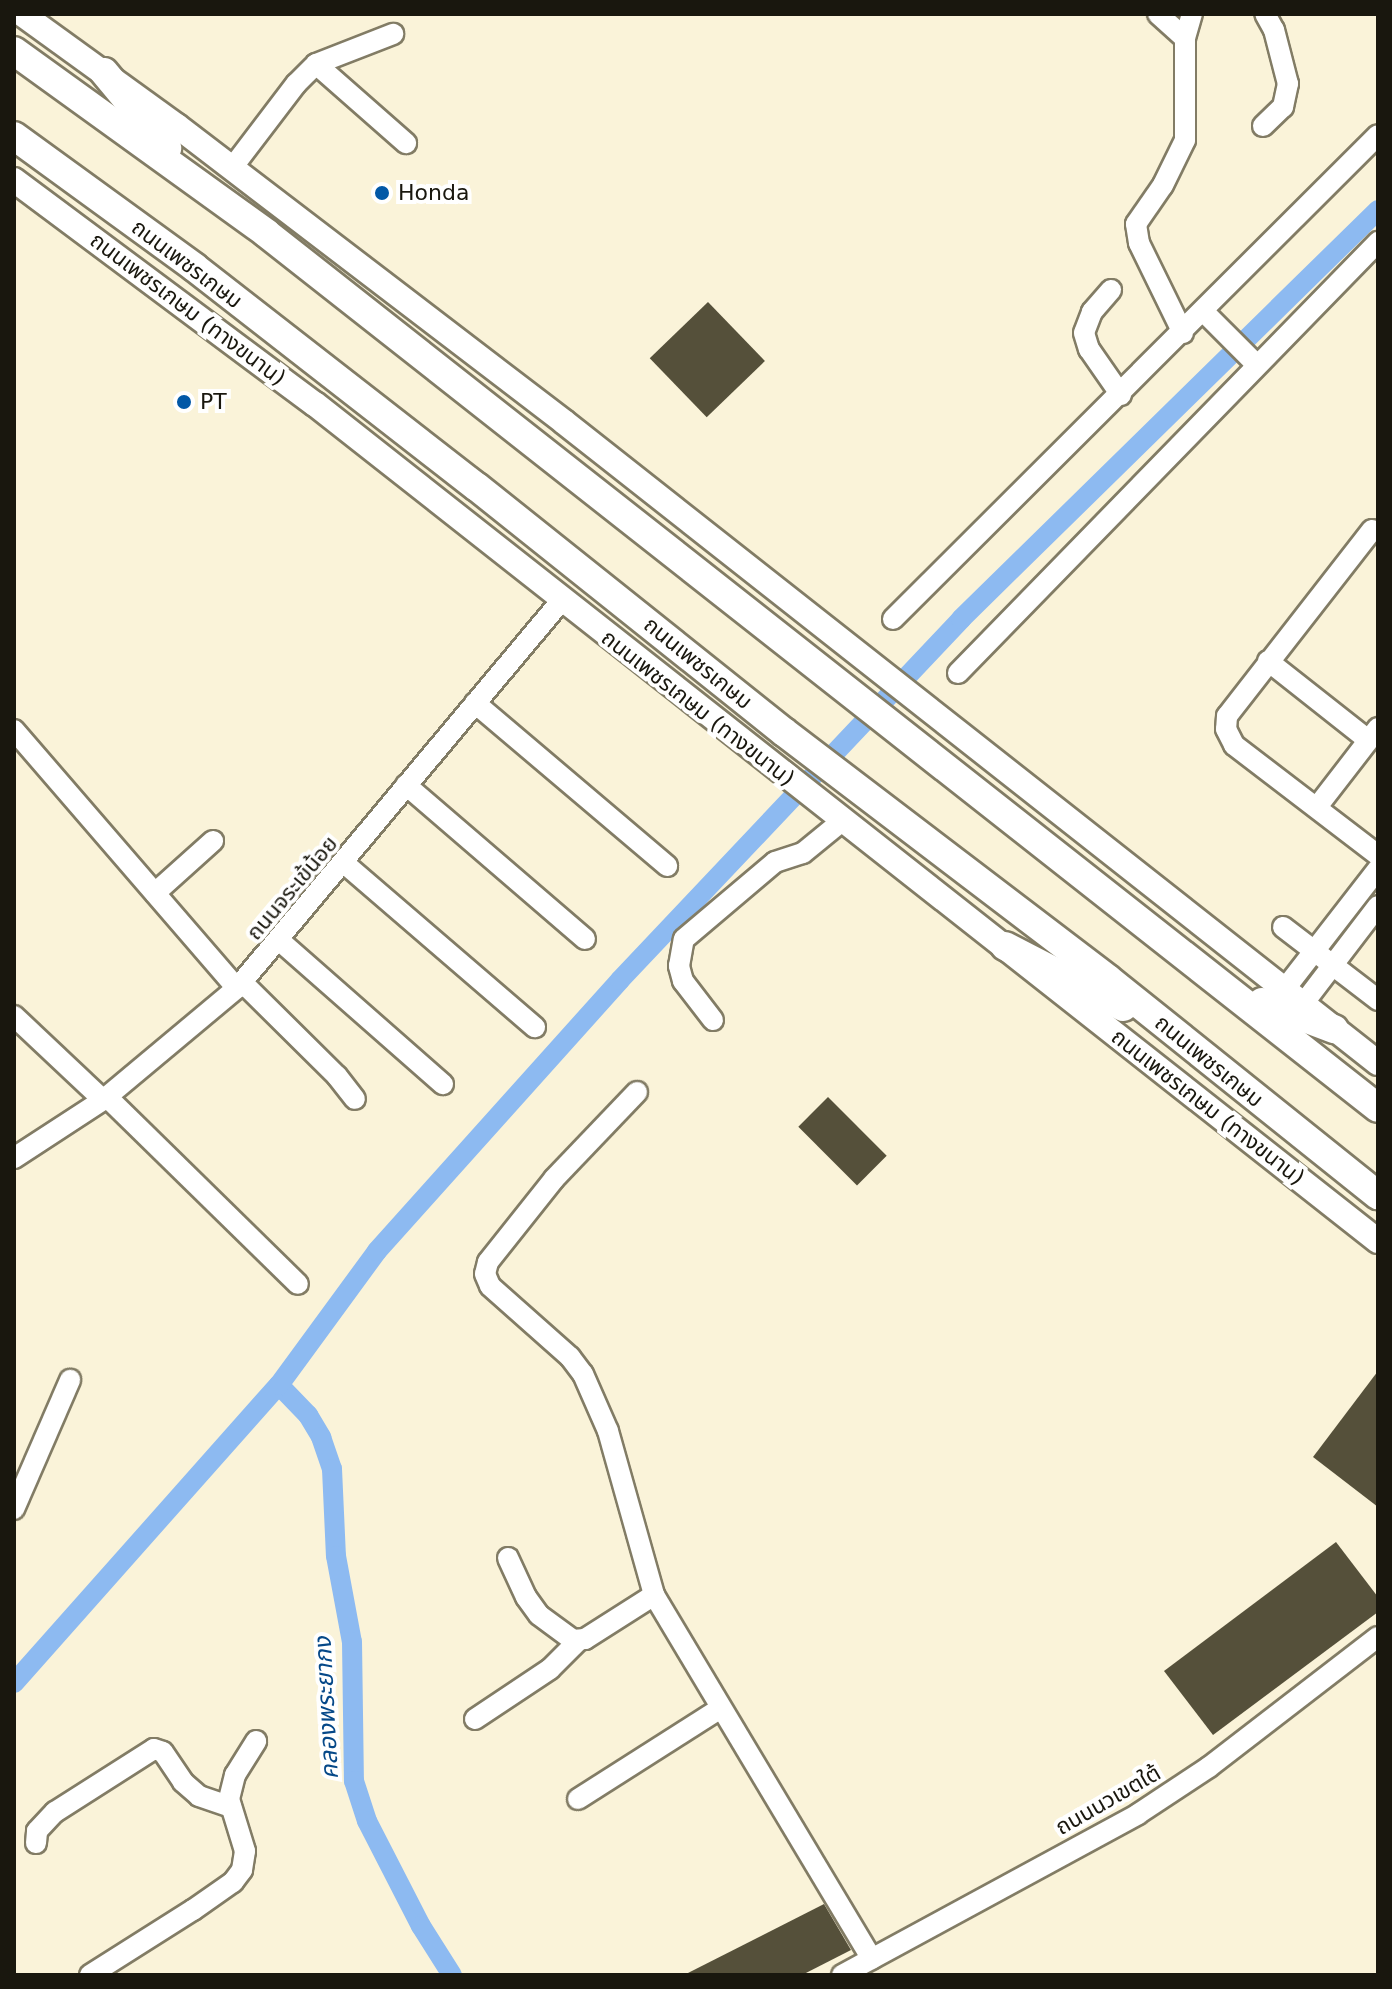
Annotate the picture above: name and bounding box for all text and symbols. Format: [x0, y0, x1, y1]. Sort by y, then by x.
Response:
place label: Honda [398, 180, 469, 206]
marker: Honda [373, 184, 391, 202]
street label: ถนนเพชรเกษม [126, 214, 248, 314]
street label: ถนนเพชรเกษม (ทางขนาน) [85, 227, 291, 391]
place label: PT [200, 389, 227, 415]
marker: PT [175, 393, 193, 411]
street label: ถนนเพชรเกษม [639, 611, 757, 715]
street label: ถนนเพชรเกษม (ทางขนาน) [596, 624, 800, 792]
street label: ถนนจระเข้น้อย [241, 831, 343, 945]
street label: ถนนเพชรเกษม [1150, 1009, 1268, 1113]
street label: ถนนเพชรเกษม (ทางขนาน) [1106, 1023, 1310, 1191]
water label: คลองพระยากง [309, 1636, 345, 1780]
street label: ถนนนวเขตใต้ [1051, 1759, 1165, 1841]

